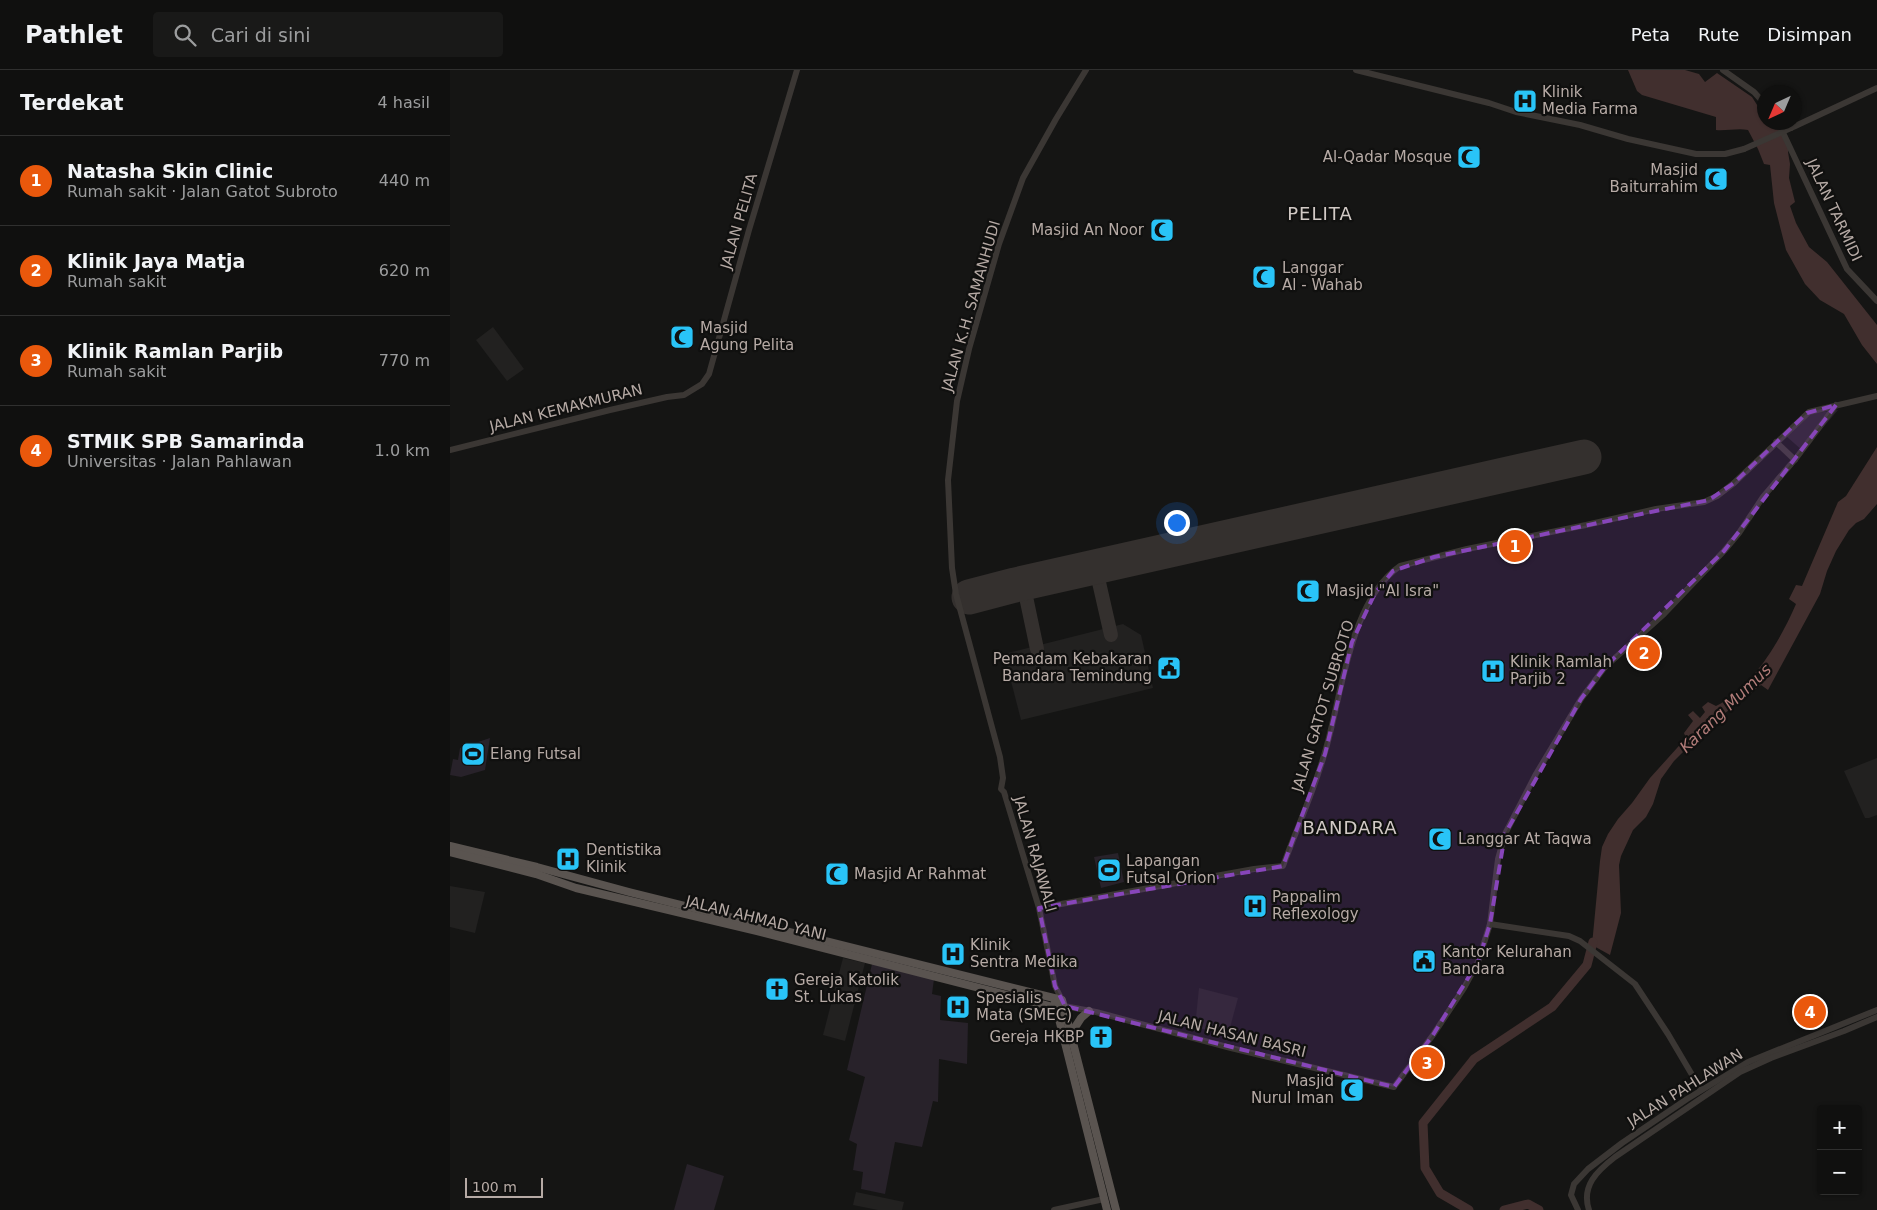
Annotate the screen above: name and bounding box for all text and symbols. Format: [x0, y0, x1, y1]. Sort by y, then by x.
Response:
search box [153, 12, 503, 57]
text: Pathlet [25, 21, 123, 49]
icon: search [171, 21, 199, 49]
text: Cari di sini [211, 24, 311, 46]
text: Peta [1631, 24, 1670, 45]
text: Rute [1698, 24, 1739, 45]
text: Disimpan [1767, 24, 1852, 45]
place label: Klinik Media Farma [1542, 83, 1638, 118]
north arrow [1757, 85, 1802, 130]
hospital icon: Klinik Media Farma [1512, 88, 1538, 114]
text: Terdekat [20, 91, 124, 115]
text: 4 hasil [378, 93, 430, 112]
mosque icon: Al-Qadar Mosque [1456, 144, 1482, 170]
place label: Al-Qadar Mosque [1323, 148, 1452, 166]
street label: JALAN TARMIDI [1802, 155, 1866, 264]
text: Natasha Skin Clinic [67, 160, 273, 182]
place label: Masjid Baiturrahim [1609, 161, 1698, 196]
mosque icon: Masjid Baiturrahim [1703, 166, 1729, 192]
street label: JALAN PELITA [716, 170, 761, 272]
text: 1 [30, 171, 42, 190]
text: 440 m [379, 171, 430, 190]
text: Rumah sakit · Jalan Gatot Subroto [67, 182, 338, 201]
district label: PELITA [1287, 203, 1353, 224]
mosque icon: Masjid An Noor [1149, 217, 1175, 243]
street label: JALAN K.H. SAMANHUDI [938, 218, 1004, 395]
place label: Masjid An Noor [1031, 221, 1145, 239]
text: Klinik Jaya Matja [67, 250, 245, 272]
place label: Langgar Al - Wahab [1282, 259, 1363, 294]
text: 2 [30, 261, 42, 280]
text: 620 m [379, 261, 430, 280]
mosque icon: Langgar Al - Wahab [1251, 264, 1277, 290]
text: Rumah sakit [67, 272, 166, 291]
place label: Masjid Agung Pelita [700, 319, 794, 354]
mosque icon: Masjid Agung Pelita [669, 324, 695, 350]
text: Klinik Ramlan Parjib [67, 340, 283, 362]
text: 3 [30, 351, 42, 370]
text: 770 m [379, 351, 430, 370]
text: Rumah sakit [67, 362, 166, 381]
street label: JALAN KEMAKMURAN [487, 380, 644, 436]
text: STMIK SPB Samarinda [67, 430, 305, 452]
text: 4 [30, 441, 42, 460]
text: 1.0 km [375, 441, 430, 460]
text: Universitas · Jalan Pahlawan [67, 452, 292, 471]
your location [1164, 510, 1190, 536]
pin: 1 [1499, 527, 1531, 565]
mosque icon: Masjid "Al Isra" [1295, 578, 1321, 604]
place label: Masjid "Al Isra" [1326, 582, 1439, 600]
street label: JALAN GATOT SUBROTO [1288, 618, 1358, 795]
pin: 2 [1628, 634, 1660, 672]
place label: Pemadam Kebakaran Bandara Temindung [993, 650, 1152, 685]
place label: Klinik Ramlah Parjib 2 [1510, 653, 1612, 688]
public building icon: Pemadam Kebakaran Bandara Temindung [1156, 655, 1182, 681]
hospital icon: Klinik Ramlah Parjib 2 [1480, 658, 1506, 684]
water label: Karang Mumus [1676, 660, 1775, 757]
sports icon: Elang Futsal [460, 741, 486, 767]
place label: Elang Futsal [490, 745, 581, 763]
street label: JALAN RAJAWALI [1010, 793, 1060, 914]
district label: BANDARA [1302, 817, 1398, 838]
mosque icon: Langgar At Taqwa [1427, 826, 1453, 852]
place label: Langgar At Taqwa [1458, 830, 1592, 848]
place label: Dentistika Klinik [586, 841, 662, 876]
hospital icon: Dentistika Klinik [555, 846, 581, 872]
place label: Lapangan Futsal Orion [1126, 852, 1216, 887]
sports icon: Lapangan Futsal Orion [1096, 857, 1122, 883]
mosque icon: Masjid Ar Rahmat [824, 861, 850, 887]
place label: Masjid Ar Rahmat [854, 865, 986, 883]
place label: Pappalim Reflexology [1272, 888, 1359, 923]
street label: JALAN AHMAD YANI [683, 892, 828, 944]
hospital icon: Pappalim Reflexology [1242, 893, 1268, 919]
place label: Klinik Sentra Medika [970, 936, 1078, 971]
hospital icon: Klinik Sentra Medika [940, 941, 966, 967]
place label: Kantor Kelurahan Bandara [1442, 943, 1572, 978]
public building icon: Kantor Kelurahan Bandara [1411, 948, 1437, 974]
place label: Gereja Katolik St. Lukas [794, 971, 899, 1006]
church icon: Gereja Katolik St. Lukas [764, 976, 790, 1002]
place label: Spesialis Mata (SMEC) [976, 989, 1072, 1024]
pin: 4 [1794, 993, 1826, 1031]
hospital icon: Spesialis Mata (SMEC) [945, 994, 971, 1020]
street label: JALAN HASAN BASRI [1155, 1007, 1308, 1061]
church icon: Gereja HKBP [1088, 1024, 1114, 1050]
place label: Gereja HKBP [990, 1028, 1084, 1046]
pin: 3 [1411, 1044, 1443, 1082]
street label: JALAN PAHLAWAN [1623, 1045, 1746, 1131]
place label: Masjid Nurul Iman [1251, 1072, 1334, 1107]
mosque icon: Masjid Nurul Iman [1339, 1077, 1365, 1103]
map controls [1817, 1105, 1862, 1195]
button: + [1817, 1105, 1862, 1150]
button: − [1817, 1150, 1862, 1195]
scale bar [465, 1175, 542, 1198]
text: 100 m [472, 1179, 517, 1195]

